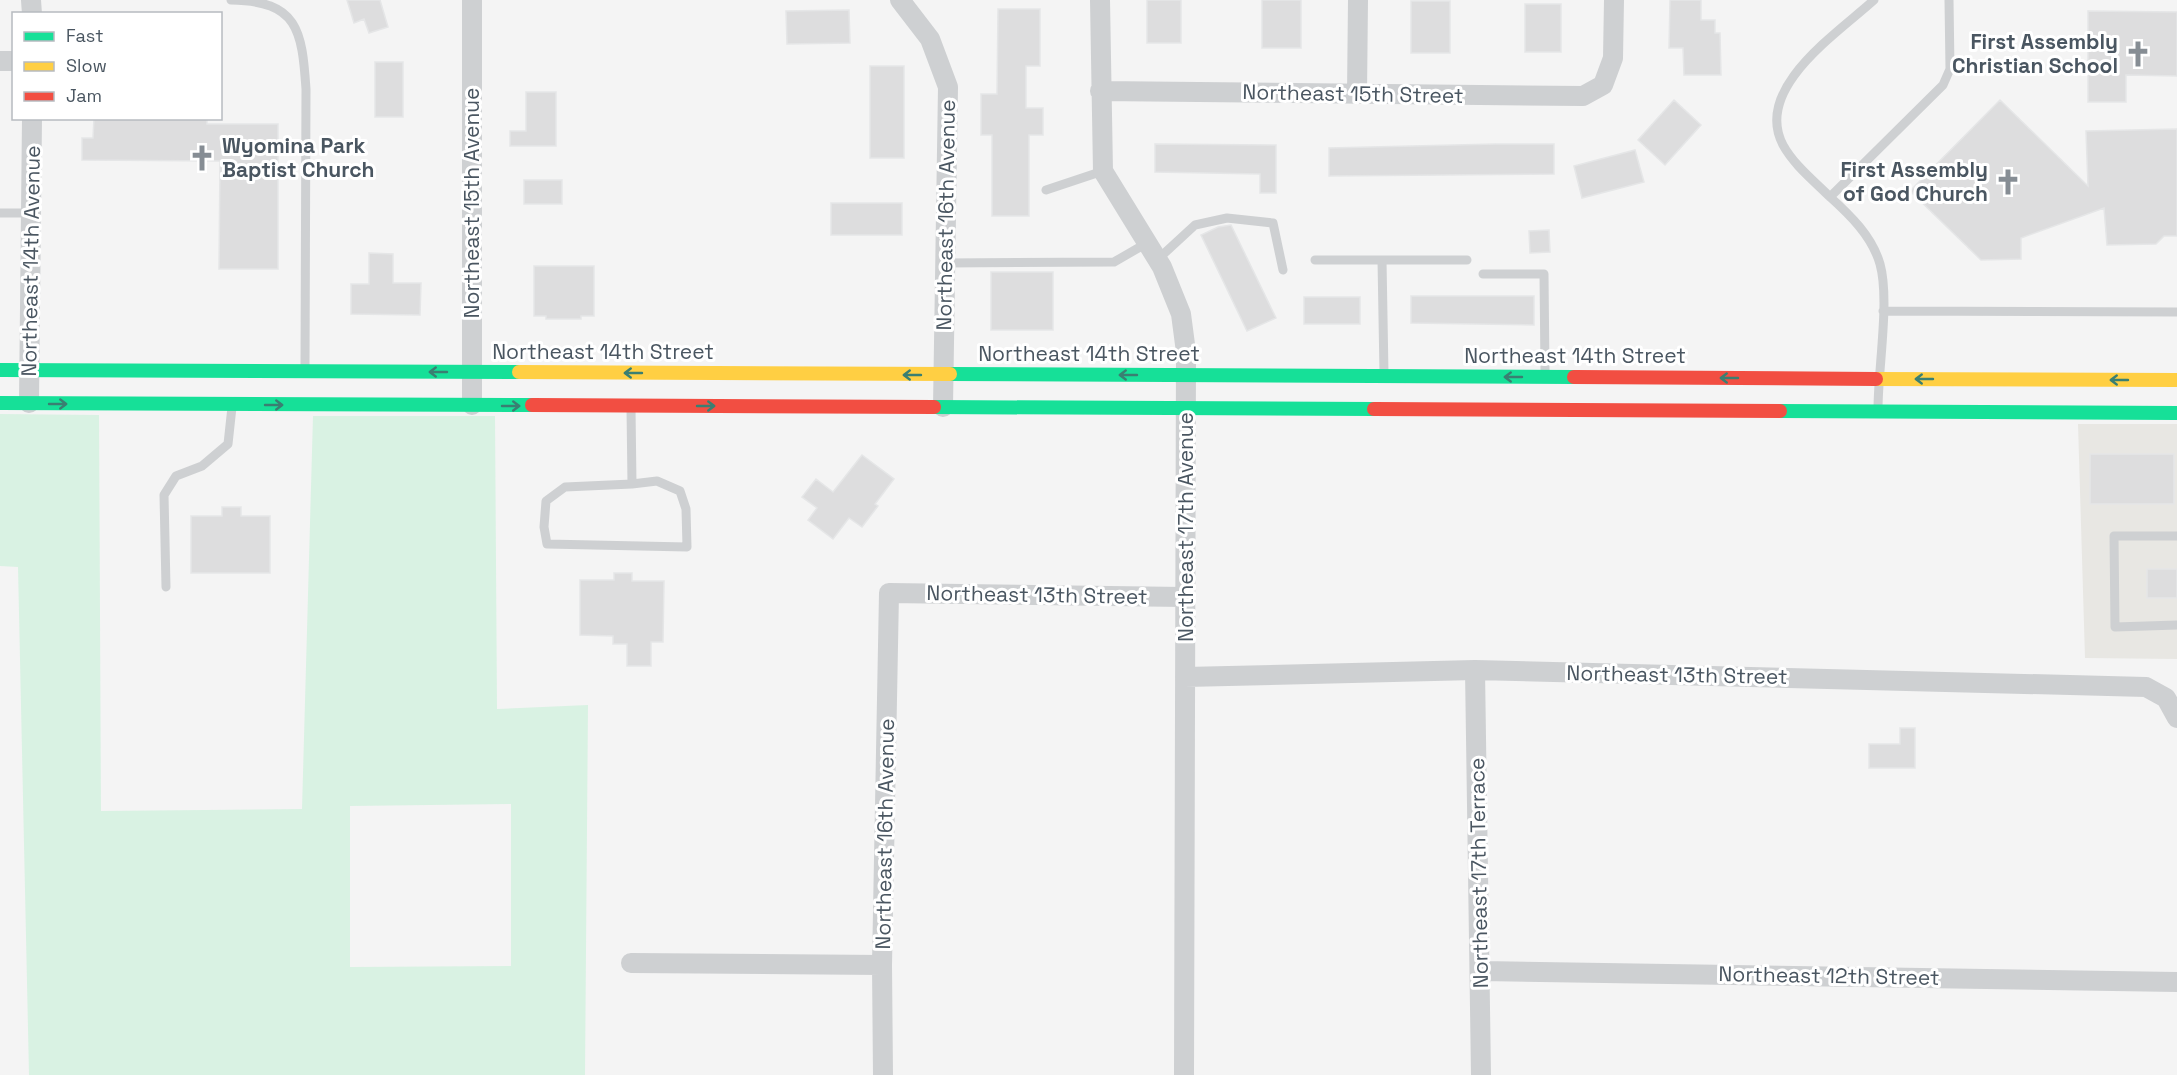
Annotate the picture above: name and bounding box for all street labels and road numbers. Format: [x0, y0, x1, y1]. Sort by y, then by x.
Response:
street label: Northeast 15th Street [1242, 78, 1464, 109]
street label: Northeast 15th Avenue [458, 88, 485, 318]
street label: Northeast 16th Avenue [930, 99, 961, 331]
street label: Northeast 14th Avenue [15, 145, 46, 377]
street label: Northeast 14th Street [492, 338, 714, 365]
street label: Northeast 14th Street [978, 340, 1200, 367]
street label: Northeast 14th Street [1464, 342, 1686, 369]
street label: Northeast 17th Avenue [1172, 412, 1199, 642]
street label: Northeast 13th Street [926, 579, 1148, 610]
street label: Northeast 13th Street [1566, 659, 1788, 690]
street label: Northeast 16th Avenue [869, 718, 900, 950]
street label: Northeast 17th Terrace [1463, 757, 1494, 989]
street label: Northeast 12th Street [1718, 960, 1940, 991]

